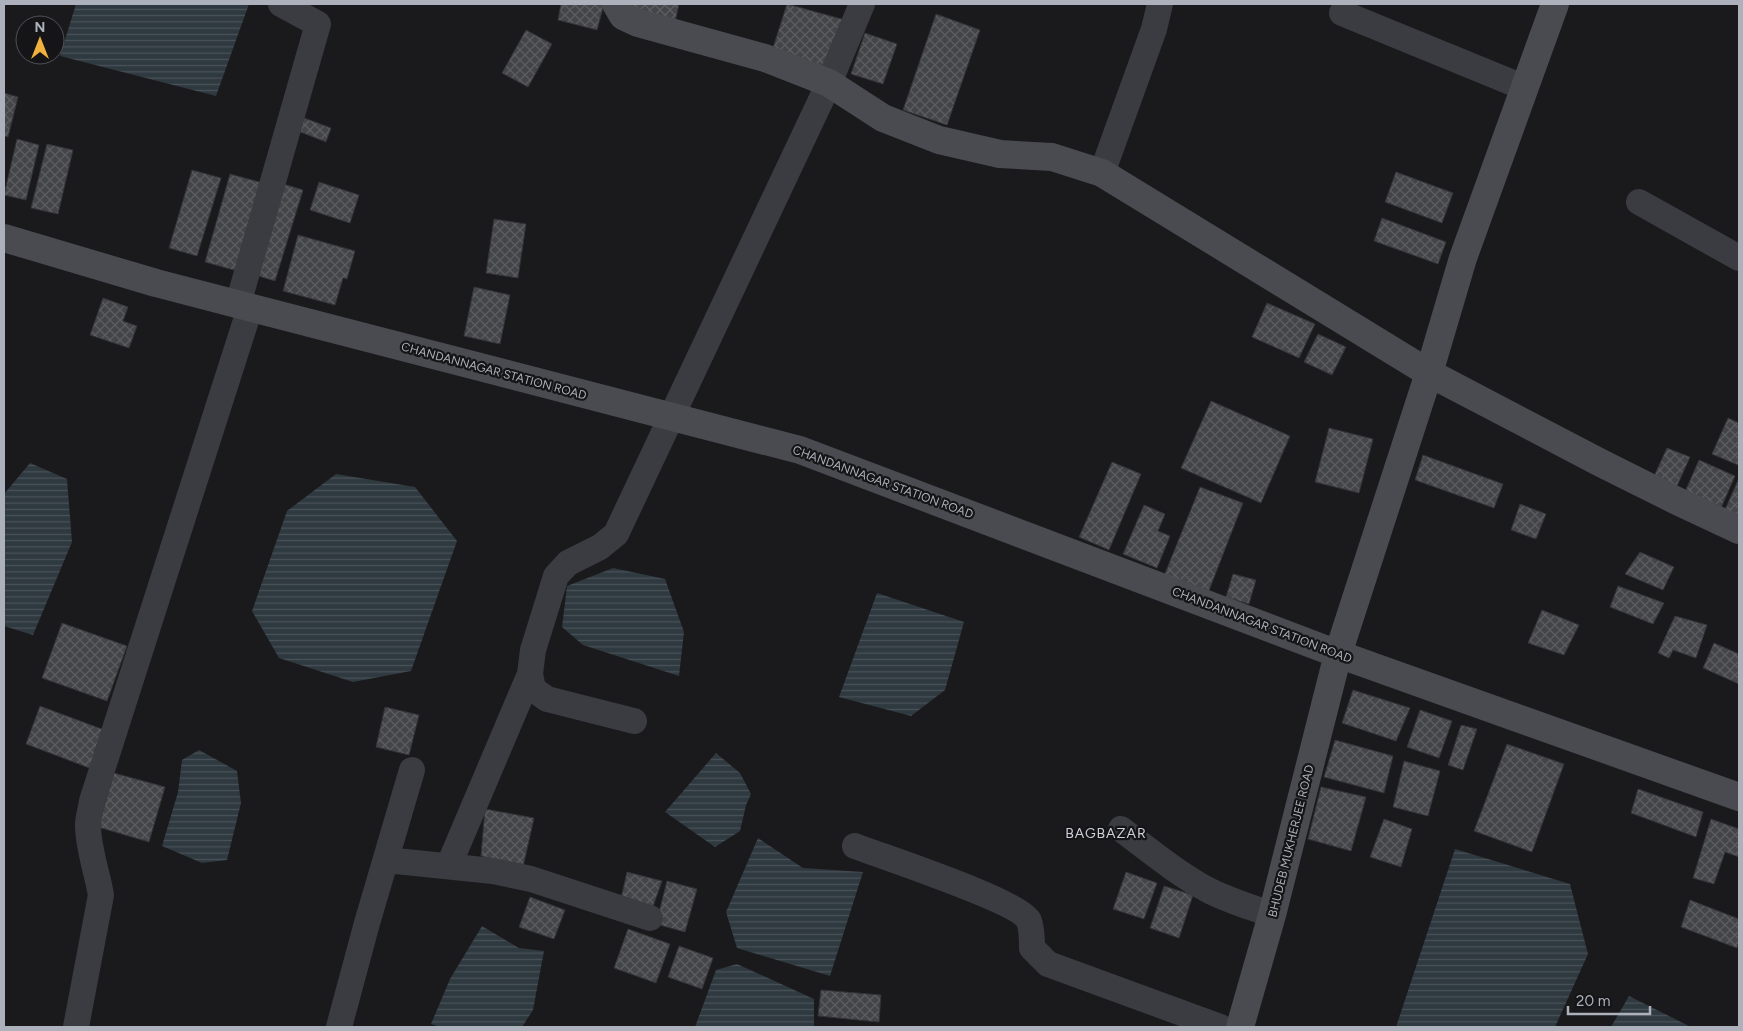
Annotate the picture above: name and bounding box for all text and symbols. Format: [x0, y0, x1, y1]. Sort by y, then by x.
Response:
north arrow [15, 15, 65, 65]
text: N [35, 19, 45, 36]
street label: CHANDANNAGAR STATION ROAD [400, 339, 588, 403]
street label: CHANDANNAGAR STATION ROAD [791, 443, 975, 521]
street label: CHANDANNAGAR STATION ROAD [1170, 584, 1354, 666]
street label: BHUDEB MUKHERJEE ROAD [1265, 763, 1317, 919]
district label: BAGBAZAR [1065, 825, 1147, 842]
scale bar [1568, 984, 1650, 1016]
text: 20 m [1576, 992, 1610, 1010]

